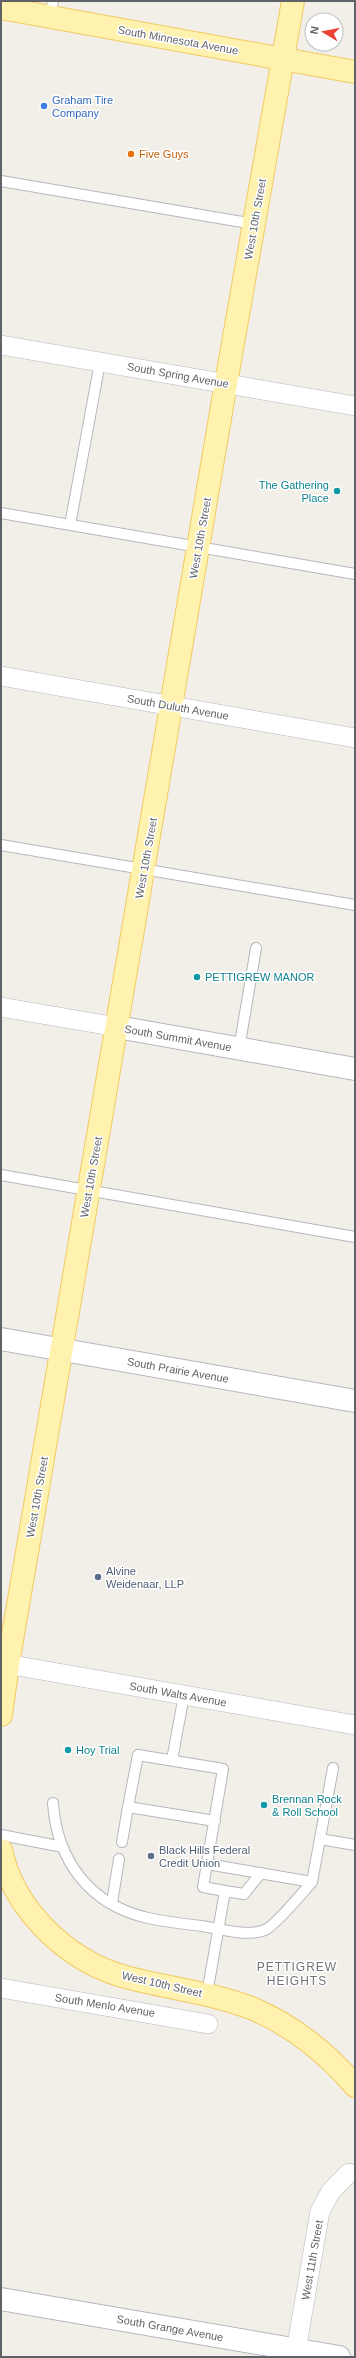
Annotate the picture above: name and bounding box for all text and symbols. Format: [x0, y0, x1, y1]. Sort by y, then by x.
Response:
north arrow [304, 12, 344, 52]
street label: South Minnesota Avenue [117, 23, 239, 57]
text: N [308, 25, 321, 35]
place label: Graham Tire Company [52, 94, 113, 119]
marker: Graham Tire Company [39, 101, 49, 111]
place label: Five Guys [139, 148, 189, 160]
marker: Five Guys [126, 149, 136, 159]
street label: West 10th Street [242, 178, 268, 260]
street label: South Spring Avenue [126, 360, 230, 390]
place label: The Gathering Place [259, 479, 329, 504]
marker: The Gathering Place [332, 486, 342, 496]
street label: West 10th Street [187, 497, 213, 579]
street label: South Duluth Avenue [126, 692, 230, 722]
street label: West 10th Street [133, 817, 159, 899]
place label: PETTIGREW MANOR [205, 971, 314, 983]
marker: PETTIGREW MANOR [192, 972, 202, 982]
street label: South Summit Avenue [123, 1023, 233, 1053]
street label: West 10th Street [78, 1136, 104, 1218]
street label: South Prairie Avenue [126, 1355, 230, 1385]
street label: West 10th Street [24, 1456, 50, 1538]
place label: Alvine Weidenaar, LLP [106, 1565, 184, 1590]
marker: Alvine Weidenaar, LLP [93, 1572, 103, 1582]
street label: South Walts Avenue [128, 1680, 228, 1708]
place label: Hoy Trial [76, 1744, 119, 1756]
marker: Hoy Trial [63, 1745, 73, 1755]
place label: Brennan Rock & Roll School [272, 1793, 342, 1818]
marker: Brennan Rock & Roll School [259, 1800, 269, 1810]
place label: Black Hills Federal Credit Union [159, 1844, 250, 1869]
marker: Black Hills Federal Credit Union [146, 1851, 156, 1861]
district label: PETTIGREW HEIGHTS [257, 1960, 337, 1988]
street label: West 10th Street [121, 1969, 203, 1999]
street label: South Menlo Avenue [54, 1991, 156, 2019]
street label: West 11th Street [299, 2219, 325, 2301]
street label: South Grange Avenue [116, 2313, 224, 2343]

